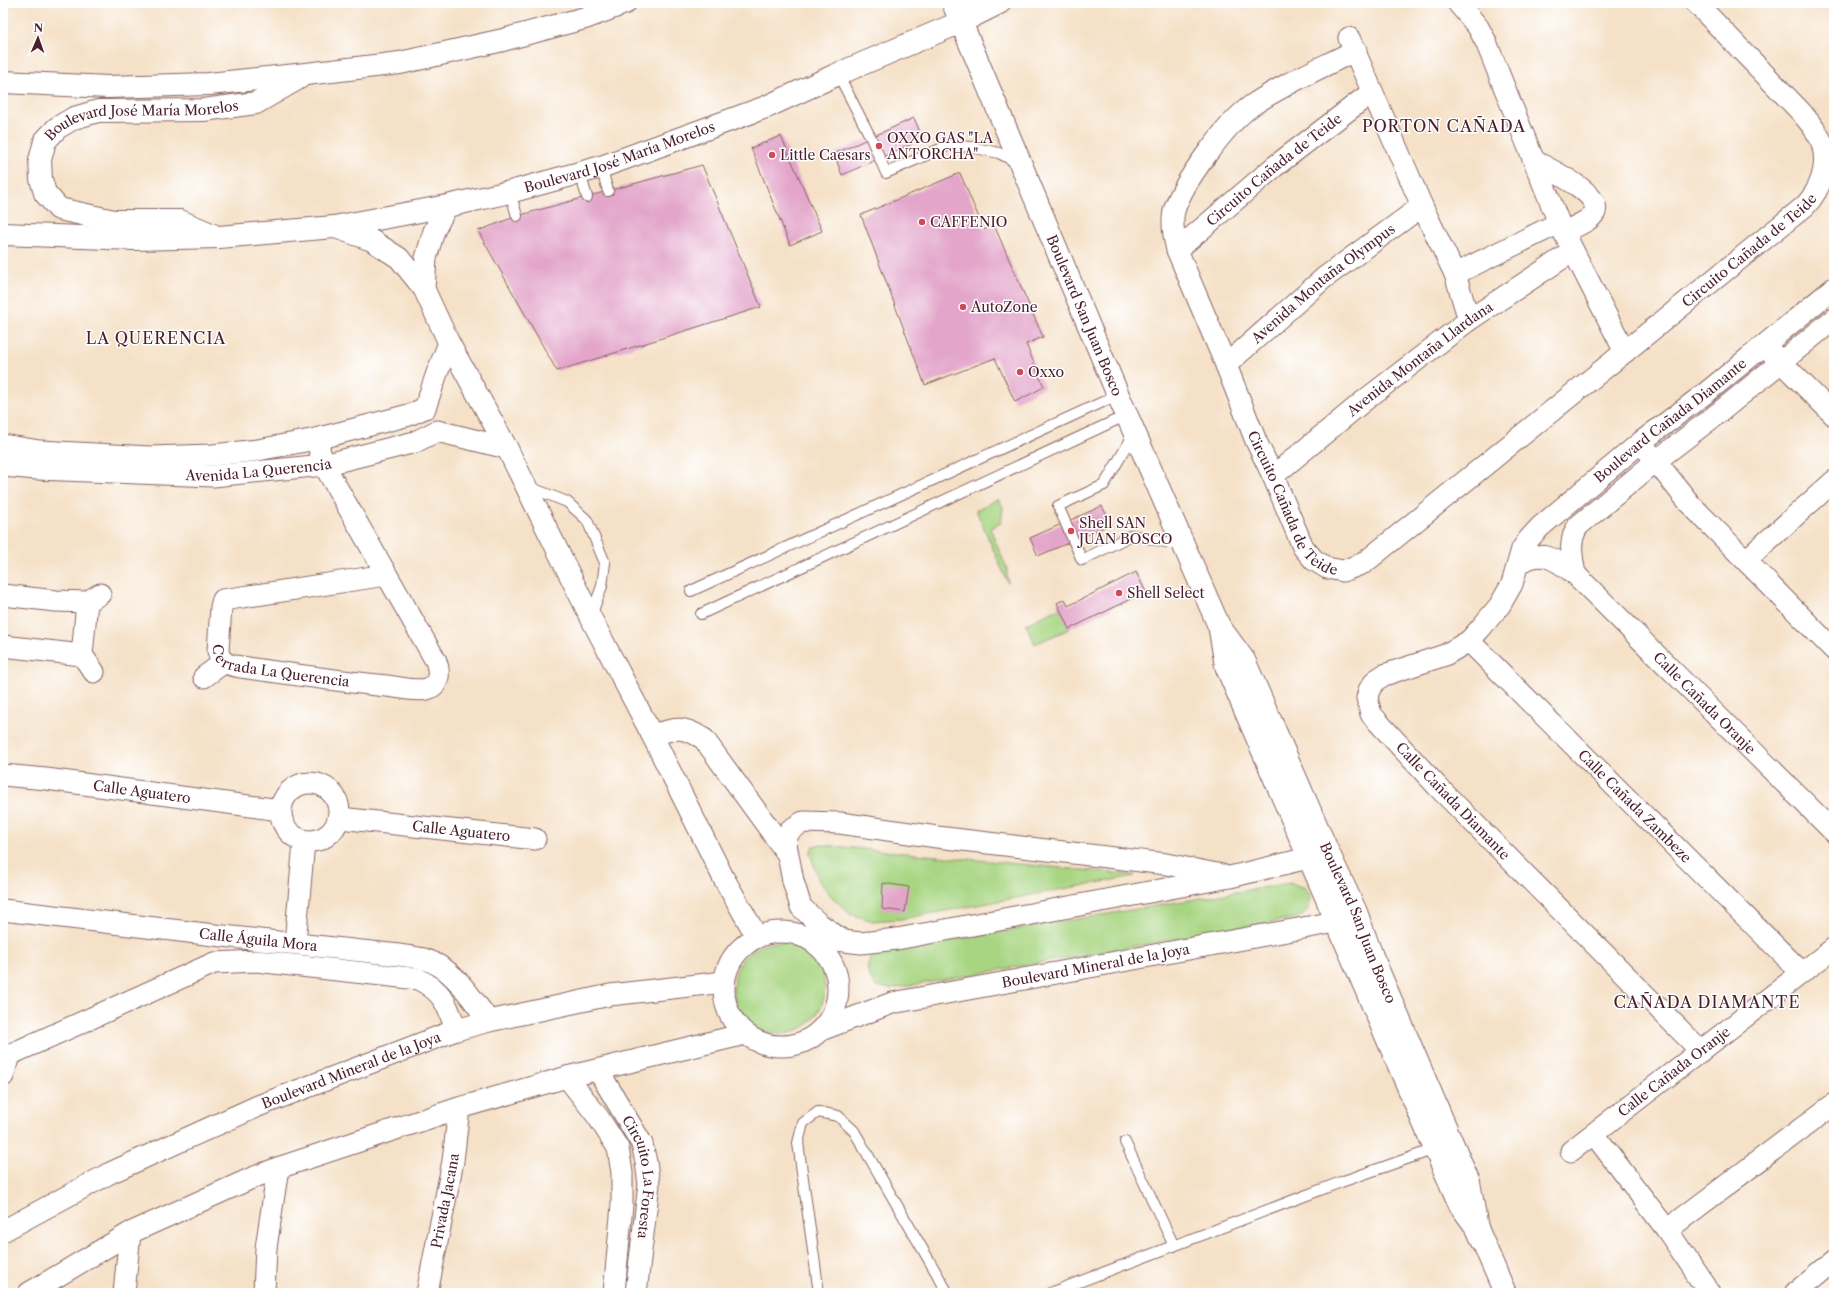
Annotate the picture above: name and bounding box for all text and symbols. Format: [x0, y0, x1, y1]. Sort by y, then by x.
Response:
north arrow [18, 18, 58, 58]
text: N [33, 21, 44, 35]
street label: Boulevard José María Morelos [41, 96, 240, 145]
street label: Circuito Cañada de Teide [1203, 109, 1346, 230]
district label: PORTON CAÑADA [1362, 115, 1526, 136]
street label: Boulevard José María Morelos [522, 117, 717, 197]
place label: OXXO GAS "LA ANTORCHA" [886, 129, 994, 163]
marker: OXXO GAS "LA ANTORCHA" [874, 141, 884, 151]
place label: Little Caesars [780, 146, 871, 164]
marker: Little Caesars [767, 150, 777, 160]
street label: Circuito Cañada de Teide [1678, 190, 1821, 311]
place label: CAFFENIO [930, 213, 1007, 231]
marker: CAFFENIO [917, 217, 927, 227]
street label: Avenida Montaña Olympus [1247, 220, 1399, 348]
street label: Boulevard San Juan Bosco [1043, 232, 1126, 399]
street label: Avenida Montaña Llardana [1343, 297, 1497, 421]
place label: AutoZone [970, 298, 1038, 316]
marker: AutoZone [958, 302, 968, 312]
district label: LA QUERENCIA [86, 328, 226, 348]
street label: Boulevard Cañada Diamante [1590, 354, 1750, 487]
place label: Oxxo [1028, 363, 1064, 381]
marker: Oxxo [1015, 367, 1025, 377]
street label: Circuito Cañada de Teide [1244, 428, 1339, 579]
street label: Avenida La Querencia [184, 454, 334, 485]
place label: Shell SAN JUAN BOSCO [1077, 514, 1172, 548]
marker: Shell SAN JUAN BOSCO [1066, 526, 1076, 536]
place label: Shell Select [1127, 584, 1205, 602]
marker: Shell Select [1114, 588, 1124, 598]
street label: Cerrada La Querencia [209, 644, 351, 691]
street label: Calle Cañada Oranje [1650, 648, 1760, 758]
street label: Calle Cañada Diamante [1392, 738, 1514, 864]
street label: Calle Cañada Zambeze [1574, 746, 1695, 867]
street label: Calle Aguatero [92, 776, 192, 807]
street label: Calle Aguatero [411, 817, 511, 845]
street label: Boulevard San Juan Bosco [1316, 839, 1400, 1006]
street label: Calle Águila Mora [198, 924, 319, 955]
street label: Boulevard Mineral de la Joya [1000, 940, 1192, 992]
district label: CAÑADA DIAMANTE [1613, 991, 1801, 1012]
street label: Calle Cañada Oranje [1614, 1022, 1734, 1121]
street label: Boulevard Mineral de la Joya [259, 1027, 444, 1113]
street label: Circuito La Foresta [618, 1112, 658, 1240]
street label: Privada Jacana [427, 1152, 463, 1250]

